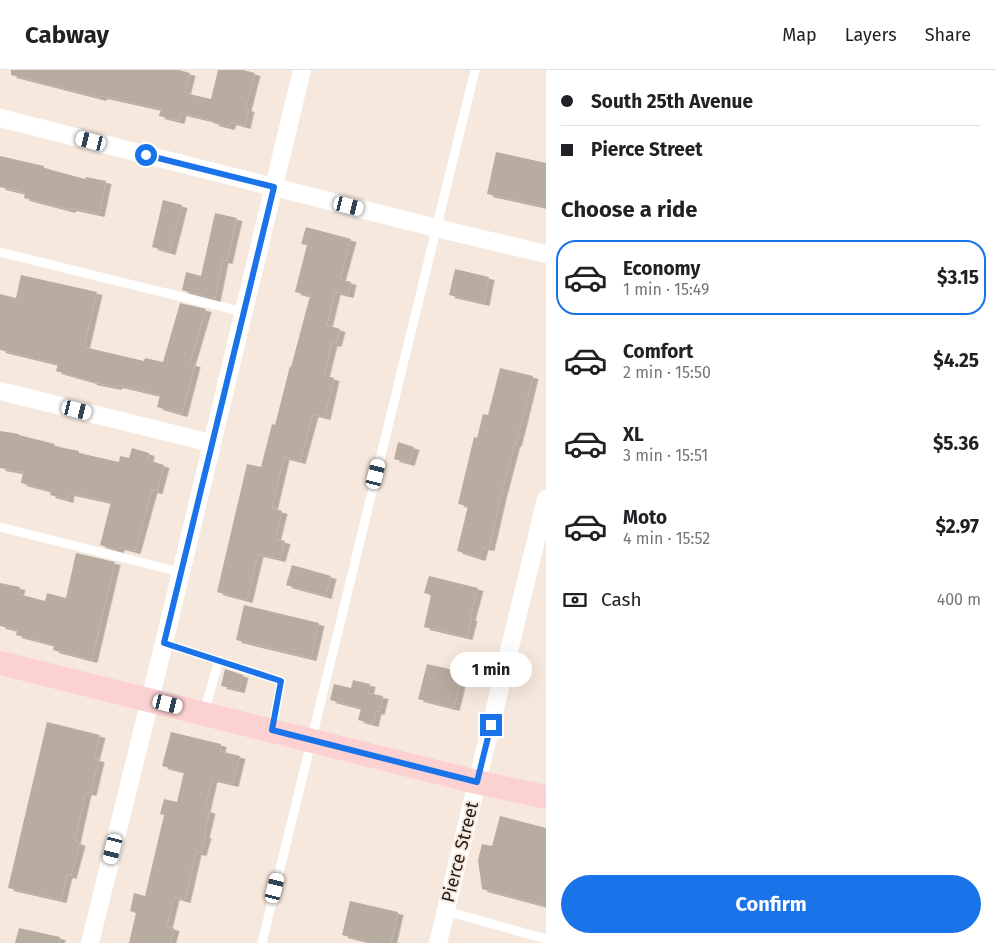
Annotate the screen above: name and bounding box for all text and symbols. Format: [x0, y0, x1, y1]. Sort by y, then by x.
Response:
text: Cabway [25, 21, 109, 49]
text: Map [782, 24, 817, 46]
text: Layers [845, 24, 897, 46]
text: Share [925, 24, 971, 46]
text: South 25th Avenue [591, 90, 753, 113]
car [74, 130, 107, 152]
text: Pierce Street [591, 138, 703, 161]
route start [135, 144, 157, 166]
car [332, 195, 365, 217]
text: Choose a ride [561, 196, 697, 223]
icon: car [563, 255, 608, 300]
text: Economy [623, 257, 700, 280]
text: $3.15 [937, 266, 979, 289]
text: 1 min · 15:49 [623, 280, 709, 299]
icon: car [563, 338, 608, 383]
text: Comfort [623, 340, 693, 363]
text: $4.25 [933, 349, 979, 372]
text: 2 min · 15:50 [623, 363, 711, 382]
car [60, 399, 93, 421]
icon: car [563, 421, 608, 466]
text: XL [623, 423, 644, 446]
text: $5.36 [933, 432, 979, 455]
text: 3 min · 15:51 [623, 446, 708, 465]
car [365, 458, 386, 490]
icon: car [563, 504, 608, 549]
text: Moto [623, 506, 667, 529]
text: $2.97 [935, 515, 979, 538]
text: 4 min · 15:52 [623, 529, 710, 548]
icon: cash [561, 586, 589, 614]
text: Cash [601, 588, 642, 611]
text: 400 m [937, 590, 981, 609]
callout: 1 min [450, 652, 532, 688]
text: 1 min [472, 660, 510, 679]
car [151, 693, 184, 715]
route end [480, 714, 502, 736]
street label: Pierce Street [437, 799, 483, 905]
car [102, 833, 123, 865]
car [264, 872, 285, 904]
button: Confirm [561, 875, 981, 933]

